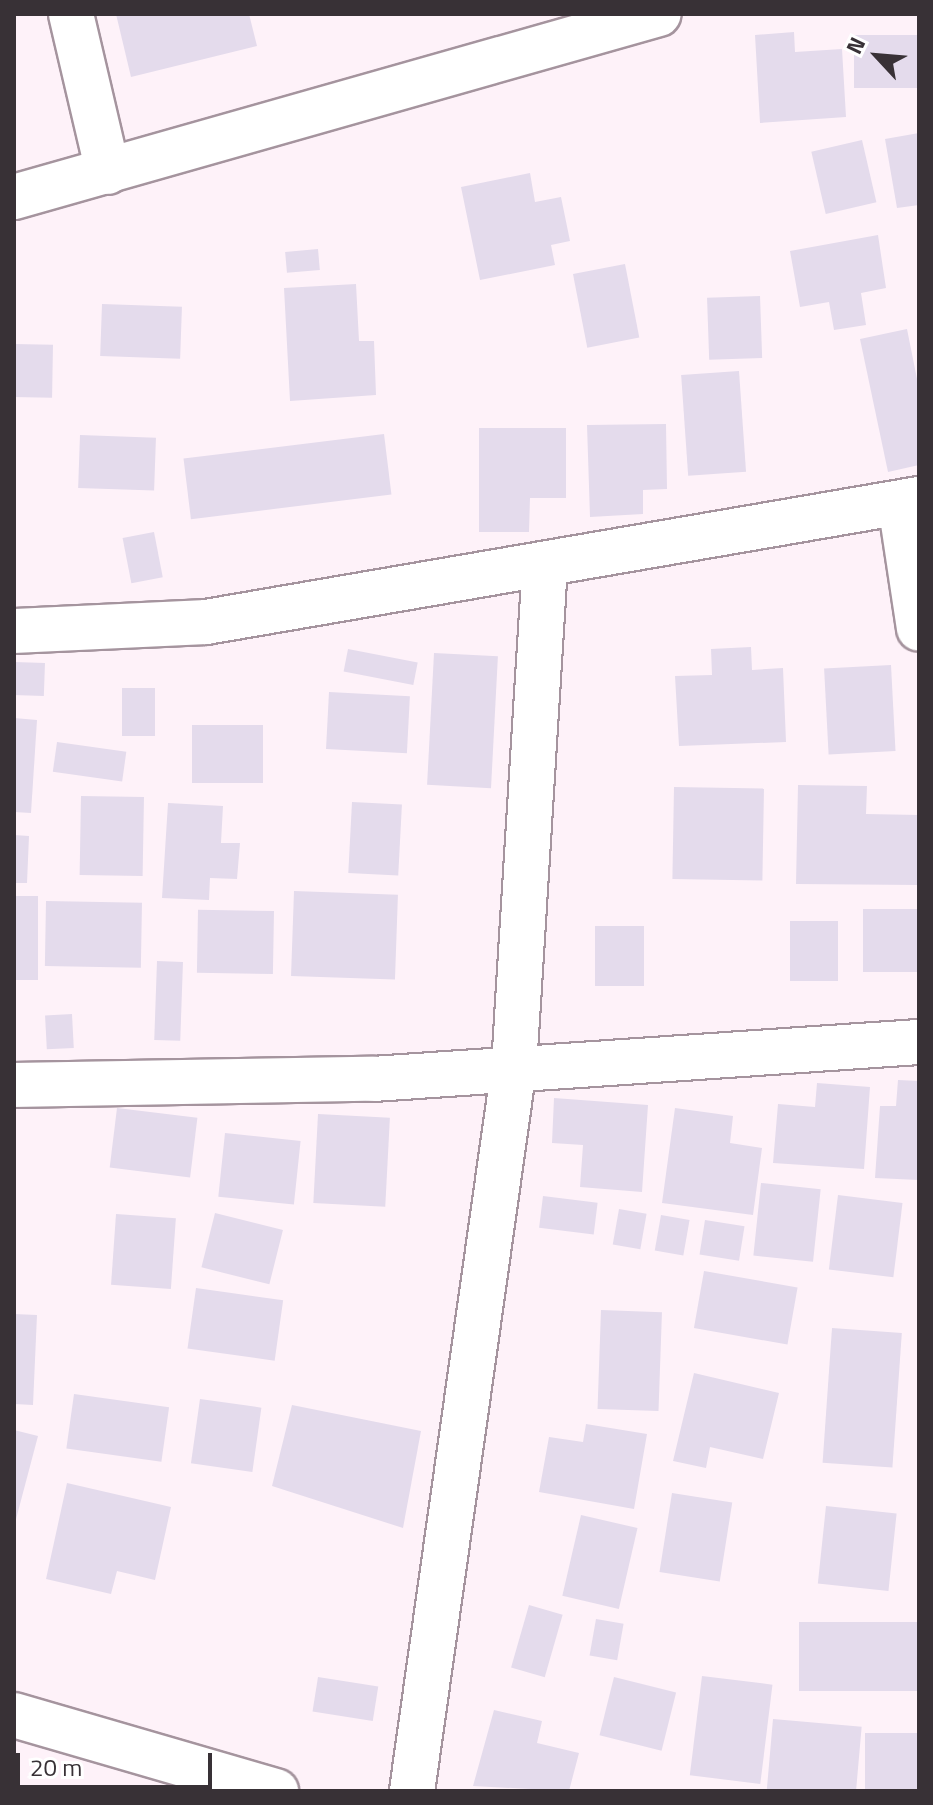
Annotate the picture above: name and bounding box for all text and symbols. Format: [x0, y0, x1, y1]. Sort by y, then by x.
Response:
north arrow [837, 16, 917, 96]
text: N [837, 31, 874, 60]
scale bar [20, 1737, 216, 1787]
text: 20 m [30, 1749, 82, 1785]

